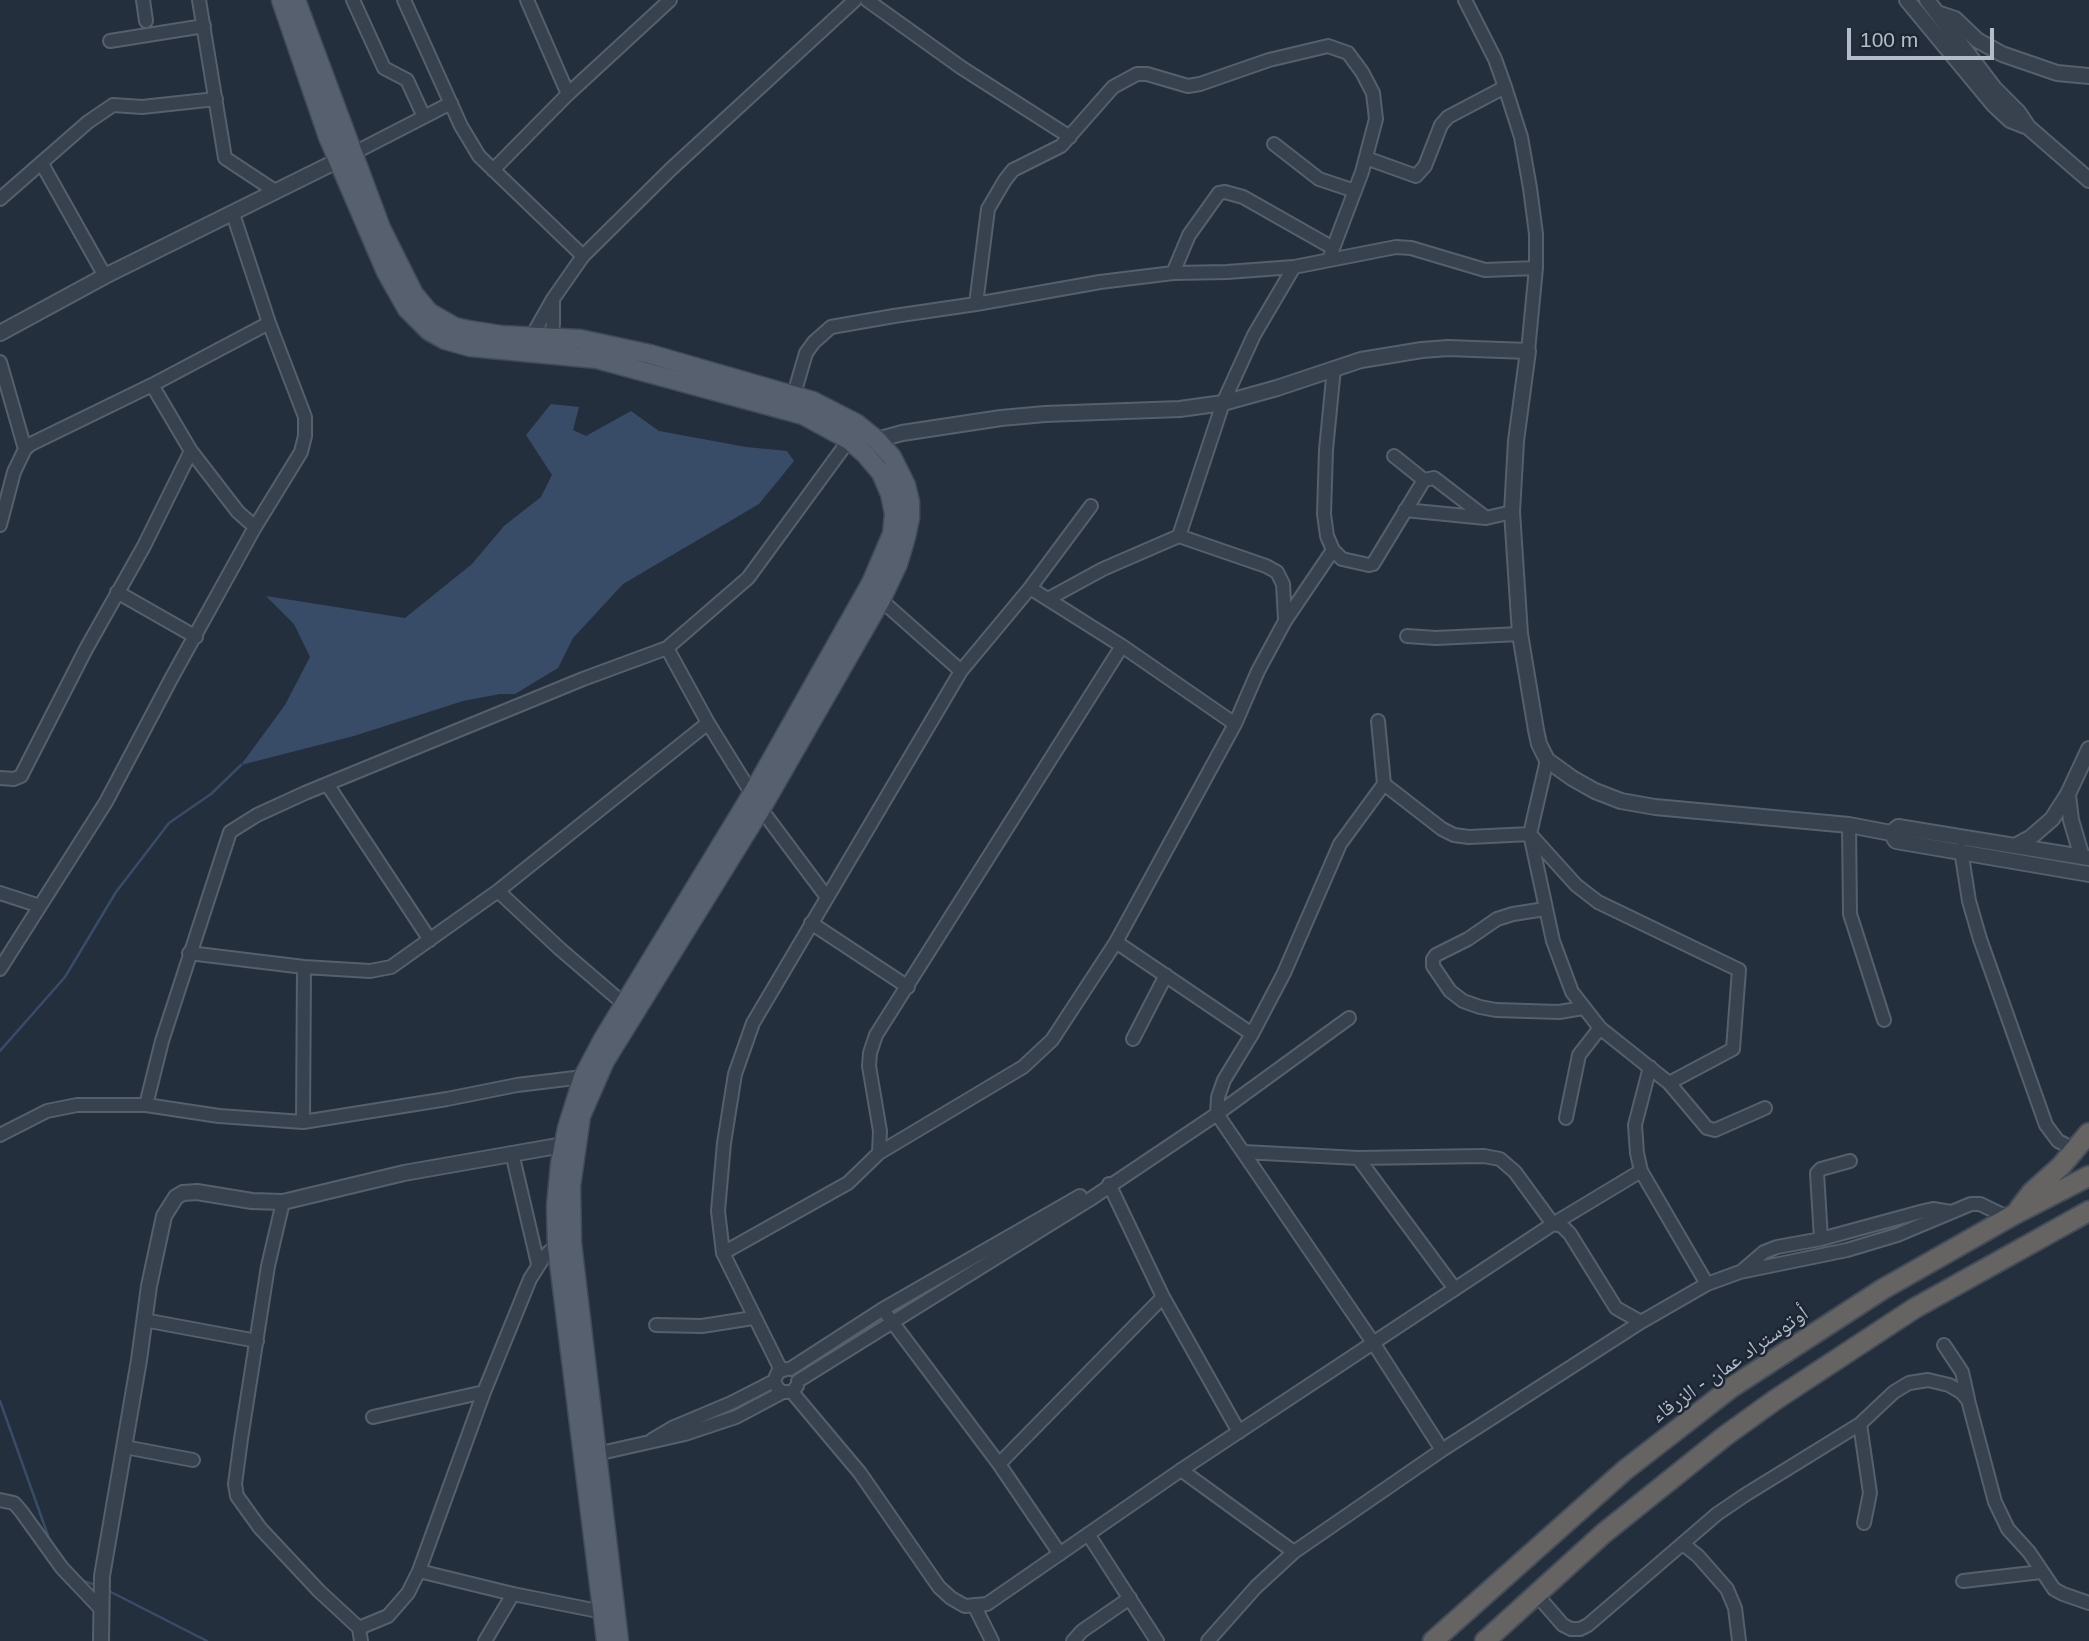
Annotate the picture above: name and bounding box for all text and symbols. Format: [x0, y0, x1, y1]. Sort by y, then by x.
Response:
scale bar [1851, 14, 1998, 58]
text: 100 m [1860, 28, 1918, 51]
street label: أوتوستراد عمان - الزرقاء [1647, 1301, 1813, 1429]

